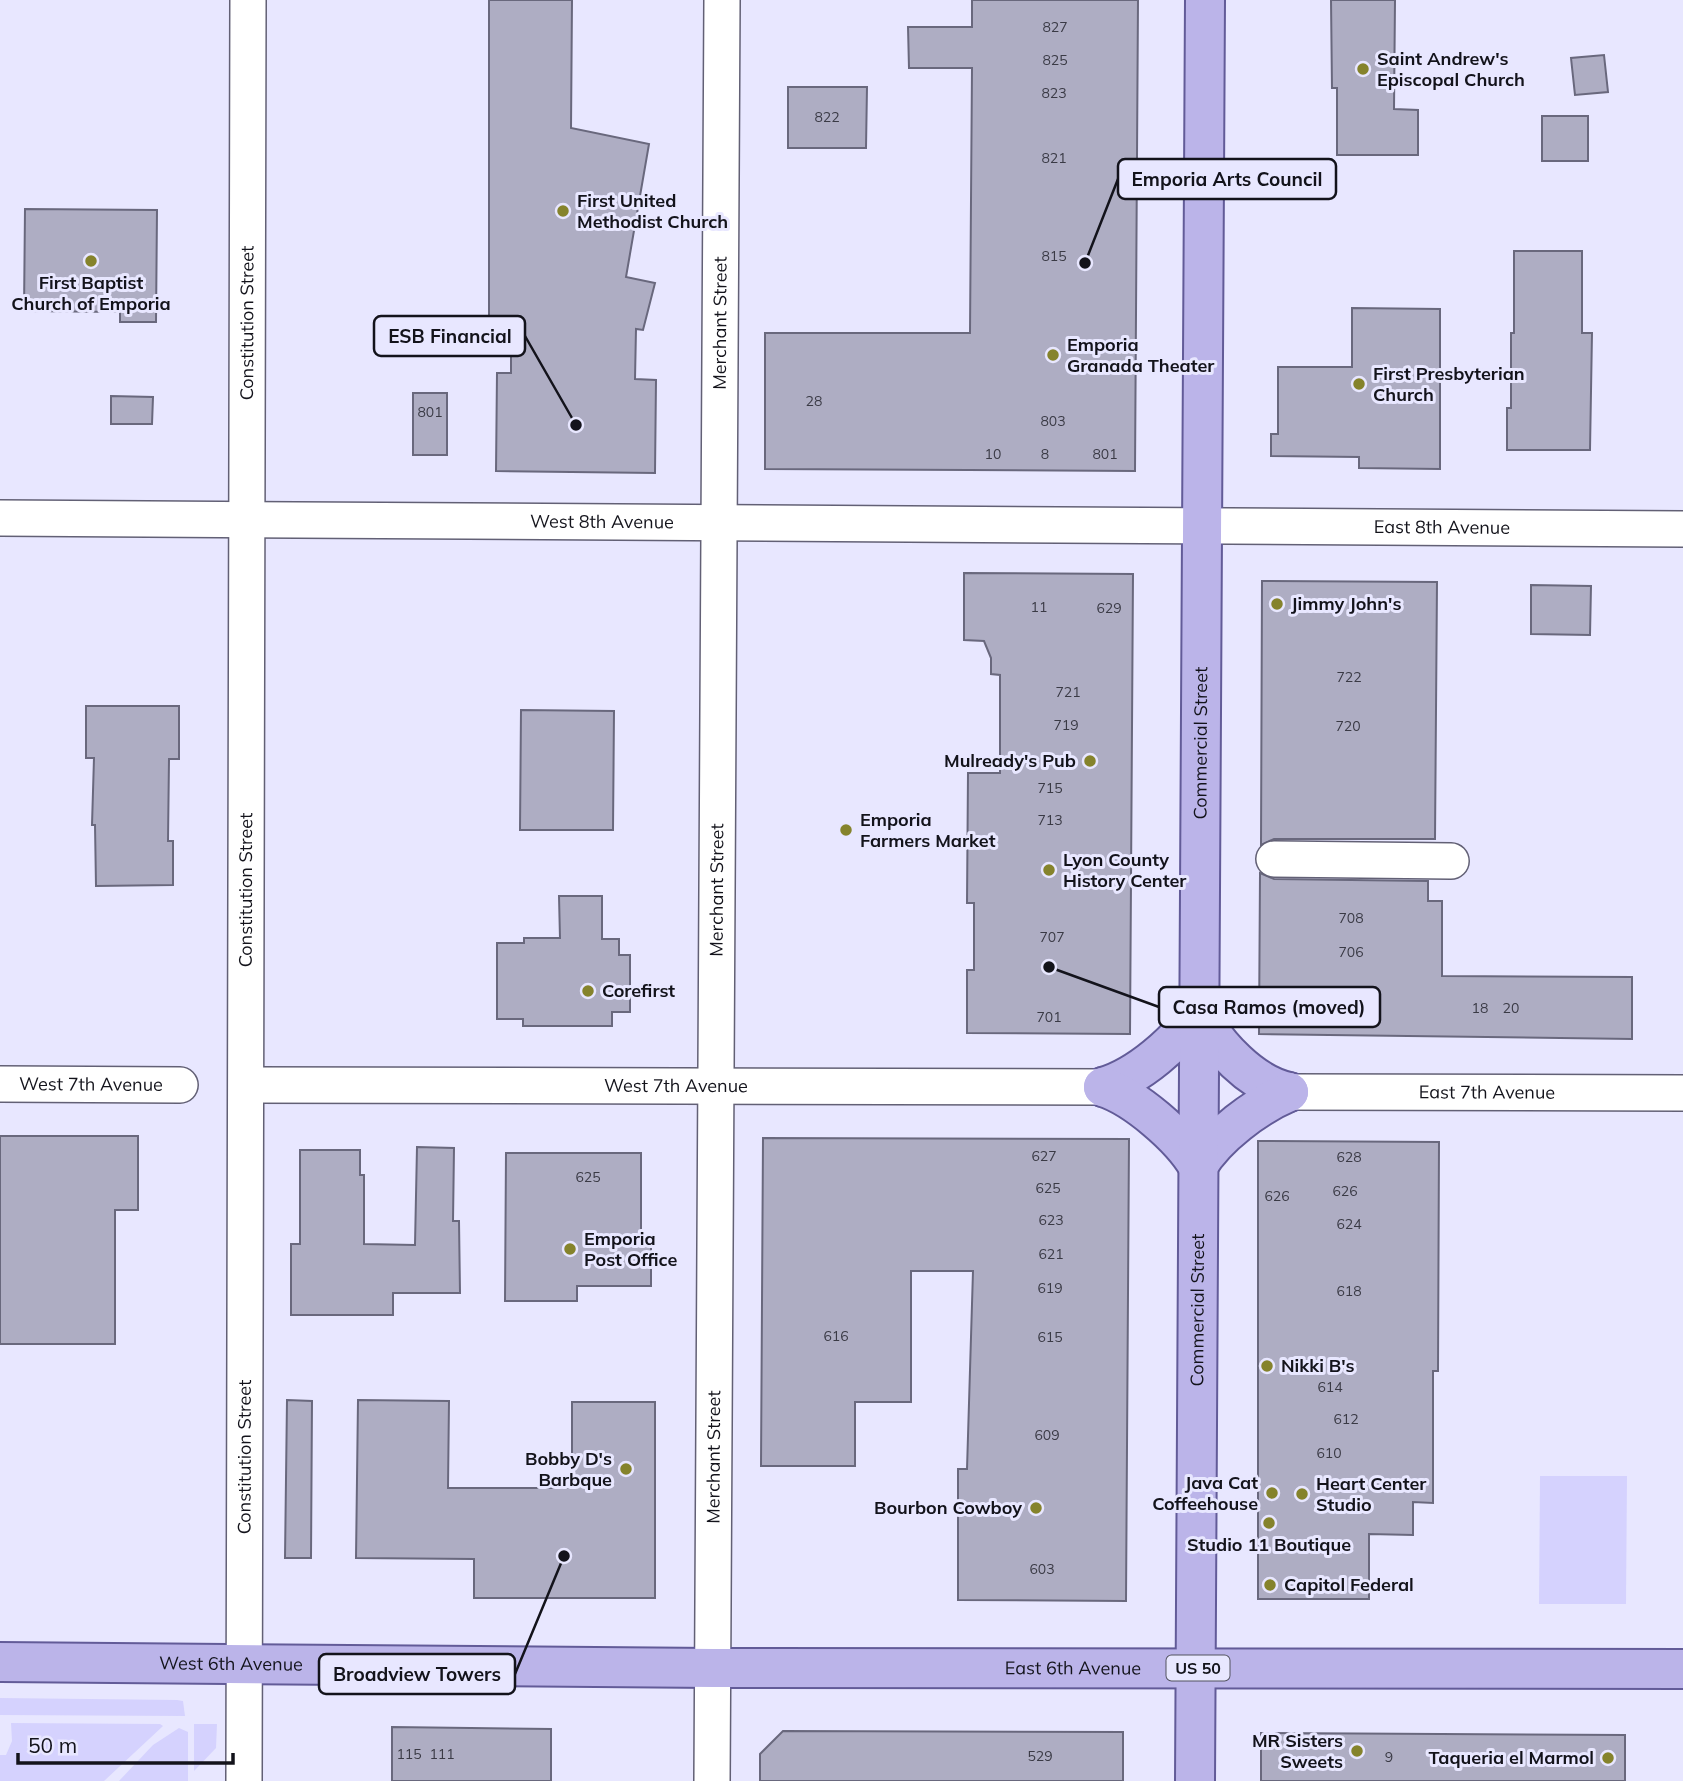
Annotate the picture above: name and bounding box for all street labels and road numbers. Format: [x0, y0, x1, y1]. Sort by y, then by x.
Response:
street label: Constitution Street [235, 246, 258, 400]
street label: Merchant Street [708, 256, 732, 390]
street label: West 8th Avenue [530, 509, 674, 533]
street label: East 8th Avenue [1374, 515, 1510, 539]
street label: Commercial Street [1188, 667, 1212, 819]
street label: Constitution Street [234, 813, 257, 967]
street label: Merchant Street [705, 823, 728, 957]
street label: West 7th Avenue [19, 1072, 163, 1096]
street label: West 7th Avenue [604, 1074, 748, 1097]
street label: East 7th Avenue [1419, 1080, 1555, 1104]
street label: Commercial Street [1185, 1234, 1209, 1386]
street label: Constitution Street [233, 1380, 256, 1534]
street label: Merchant Street [701, 1390, 725, 1524]
street label: West 6th Avenue [159, 1651, 303, 1676]
street label: East 6th Avenue [1005, 1656, 1141, 1679]
road number: US 50 [1166, 1656, 1230, 1680]

